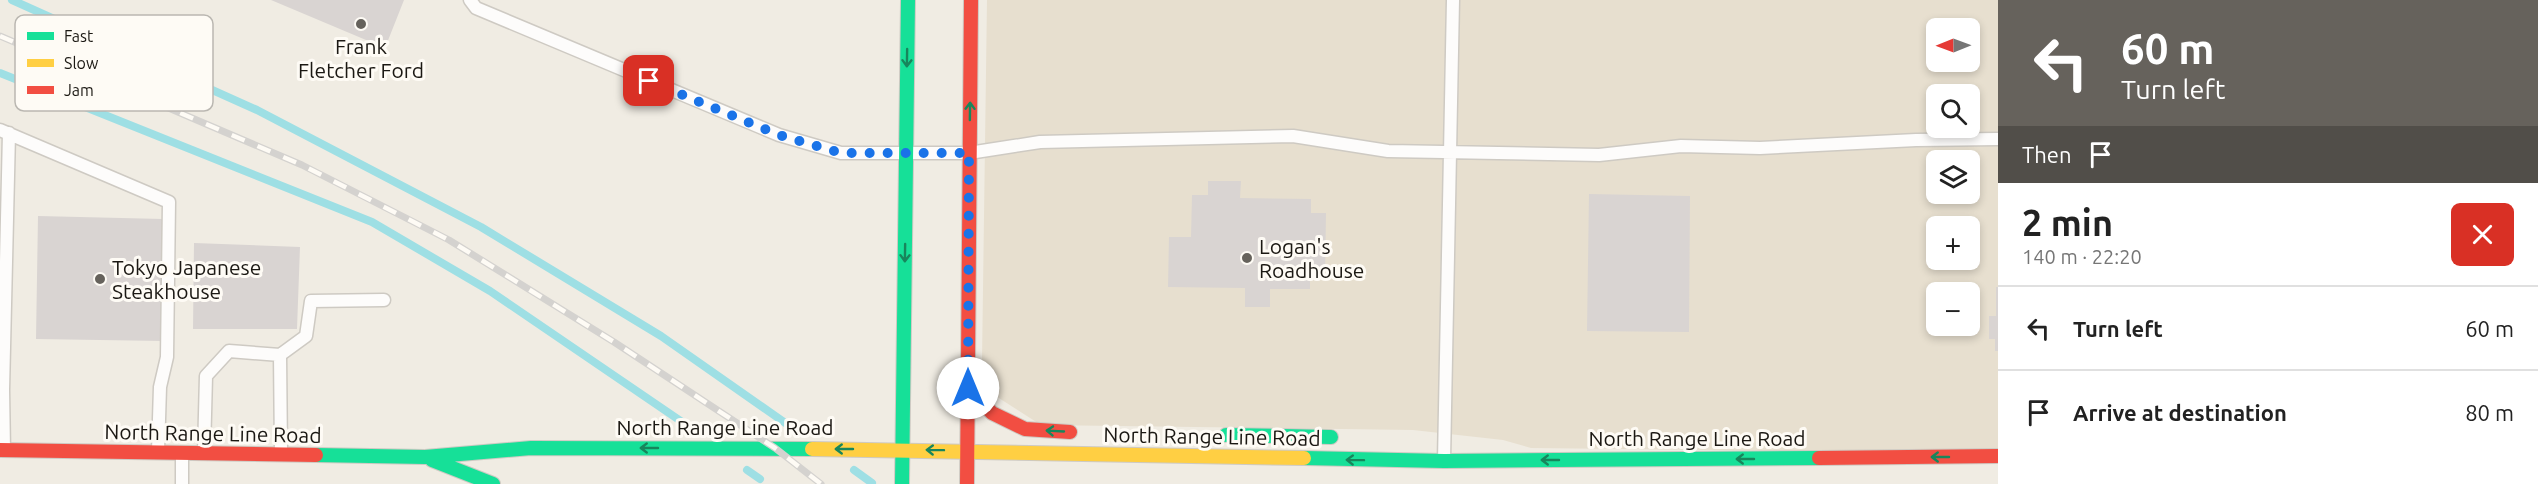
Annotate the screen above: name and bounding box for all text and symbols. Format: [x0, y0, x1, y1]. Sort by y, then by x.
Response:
legend [15, 15, 213, 111]
marker: Frank Fletcher Ford [354, 17, 368, 31]
north arrow [1926, 18, 1980, 72]
map controls [1926, 18, 1980, 336]
icon: left [2022, 24, 2100, 102]
text: 60 m [2121, 25, 2215, 72]
text: Fast [64, 27, 94, 45]
place label: Frank Fletcher Ford [298, 34, 424, 82]
one-way arrow [901, 48, 913, 68]
text: Slow [64, 54, 99, 72]
pin [623, 55, 674, 106]
icon: arrive [632, 64, 665, 97]
text: Turn left [2121, 74, 2225, 104]
text: Jam [64, 81, 94, 99]
button: search [1926, 84, 1980, 138]
one-way arrow [964, 101, 976, 121]
icon: arrive [2084, 138, 2117, 171]
text: Then [2022, 142, 2072, 167]
button: layers [1926, 150, 1980, 204]
text: 2 min [2022, 202, 2113, 243]
button: close [2451, 203, 2514, 266]
button: + [1926, 216, 1980, 270]
place label: Logan's Roadhouse [1259, 234, 1364, 282]
one-way arrow [899, 243, 911, 263]
text: 140 m · 22:20 [2022, 245, 2142, 268]
marker: Logan's Roadhouse [1240, 251, 1254, 265]
place label: Tokyo Japanese Steakhouse [112, 255, 261, 303]
marker: Tokyo Japanese Steakhouse [93, 272, 107, 286]
button: − [1926, 282, 1980, 336]
icon: left [2022, 312, 2055, 345]
text: Turn left [2073, 316, 2163, 341]
text: 60 m [2465, 316, 2514, 341]
position arrow [936, 356, 1000, 420]
icon: arrive [2022, 396, 2055, 429]
text: Arrive at destination [2073, 400, 2287, 425]
text: 80 m [2465, 400, 2514, 425]
street label: North Range Line Road [616, 415, 834, 439]
street label: North Range Line Road [104, 419, 322, 447]
street label: North Range Line Road [1103, 422, 1321, 450]
one-way arrow [1046, 425, 1066, 436]
street label: North Range Line Road [1588, 426, 1806, 450]
one-way arrow [640, 442, 660, 454]
one-way arrow [835, 443, 855, 455]
one-way arrow [925, 444, 945, 455]
one-way arrow [1930, 451, 1950, 463]
one-way arrow [1735, 453, 1755, 464]
one-way arrow [1345, 454, 1365, 465]
one-way arrow [1540, 454, 1560, 466]

